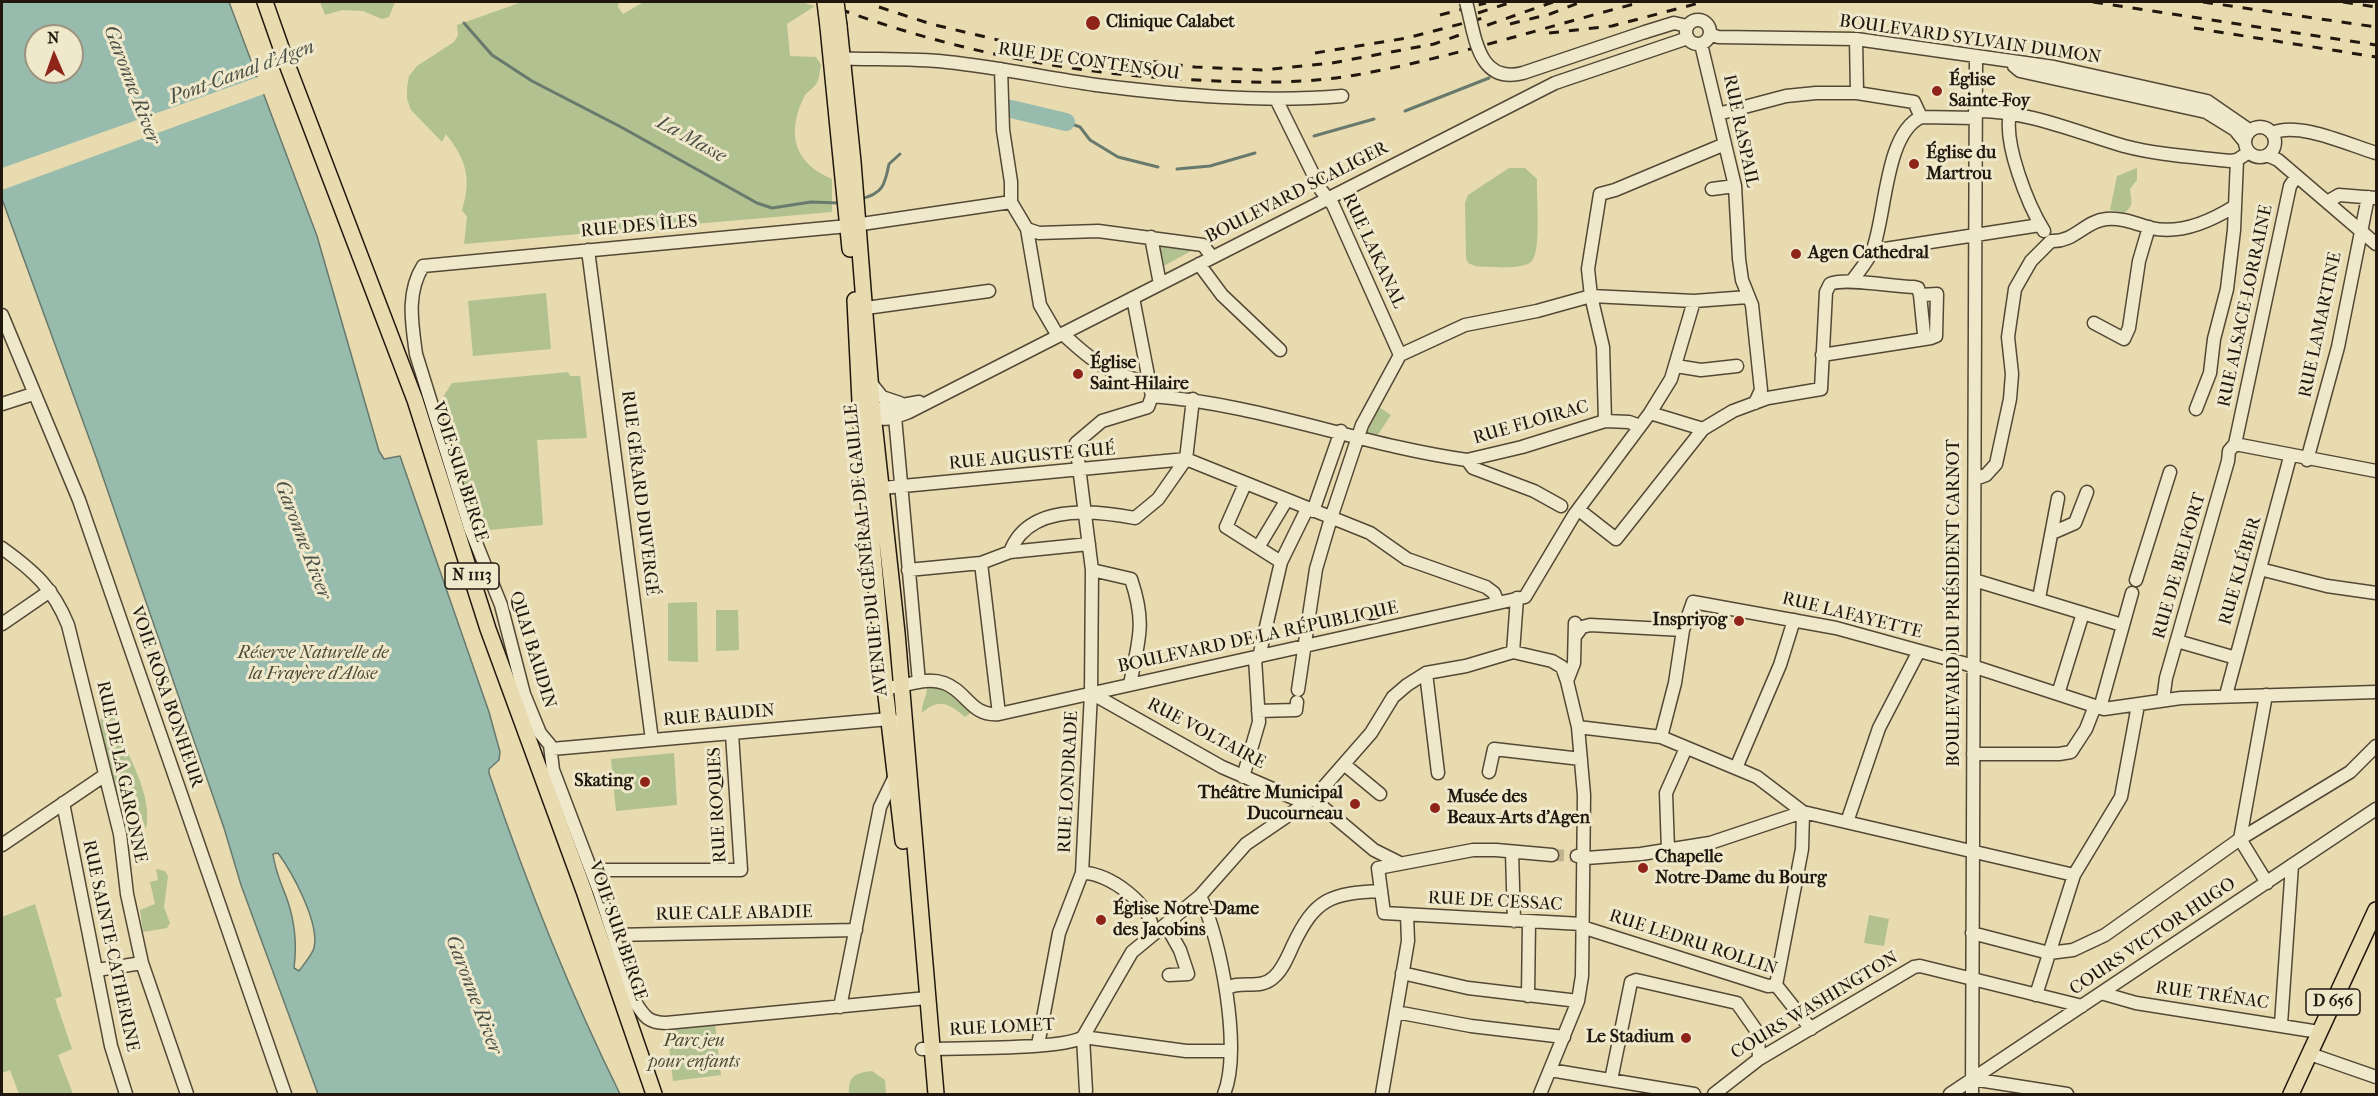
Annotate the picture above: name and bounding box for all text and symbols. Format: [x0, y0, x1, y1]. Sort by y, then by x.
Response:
street label: BOULEVARD SYLVAIN DUMON [1838, 11, 2102, 69]
place label: Clinique Calabet [1106, 12, 1235, 34]
marker: Clinique Calabet [1084, 14, 1102, 32]
water label: Garonne River [97, 22, 165, 148]
north arrow [24, 24, 84, 84]
text: N [47, 28, 60, 47]
water label: Pont-Canal d'Agen [166, 36, 318, 110]
street label: RUE DE CONTENSOU [997, 39, 1181, 85]
place label: Église Sainte-Foy [1949, 70, 2030, 112]
street label: RUE RASPAIL [1717, 73, 1763, 189]
marker: Église Sainte-Foy [1930, 84, 1944, 98]
water label: La Masse [652, 111, 730, 169]
street label: BOULEVARD SCALIGER [1202, 138, 1392, 248]
place label: Église du Martrou [1926, 143, 1996, 186]
marker: Église du Martrou [1907, 157, 1921, 171]
street label: RUE LAKANAL [1337, 190, 1409, 312]
street label: RUE ALSACE-LORRAINE [2214, 203, 2278, 409]
street label: RUE DES ÎLES [580, 211, 698, 243]
place label: Agen Cathedral [1808, 243, 1929, 265]
marker: Agen Cathedral [1789, 247, 1803, 261]
street label: RUE LAMARTINE [2295, 250, 2347, 400]
place label: Église Saint-Hilaire [1090, 353, 1189, 395]
marker: Église Saint-Hilaire [1071, 367, 1085, 381]
street label: RUE GÉRARD DUVERGÉ [616, 389, 662, 597]
street label: RUE FLOIRAC [1471, 396, 1591, 450]
street label: VOIE SUR BERGE [426, 399, 492, 545]
street label: AVENUE DU GÉNÉRAL DE GAULLE [841, 403, 893, 697]
street label: RUE AUGUSTE GUÉ [948, 439, 1116, 475]
street label: BOULEVARD DU PRÉSIDENT CARNOT [1944, 439, 1966, 767]
water label: Garonne River [268, 477, 336, 603]
street label: RUE DE BELFORT [2149, 490, 2211, 642]
street label: RUE KLÉBER [2215, 514, 2267, 628]
road number: N 1113 [445, 563, 499, 589]
street label: RUE LAFAYETTE [1780, 588, 1924, 644]
street label: QUAI BAUDIN [504, 589, 560, 711]
street label: BOULEVARD DE LA RÉPUBLIQUE [1116, 598, 1400, 678]
street label: VOIE ROSA BONHEUR [125, 603, 207, 791]
place label: Inspriyog [1653, 610, 1727, 632]
marker: Inspriyog [1732, 614, 1746, 628]
park label: Réserve Naturelle de la Frayère d'Alose [237, 643, 389, 686]
street label: RUE DE LA GARONNE [91, 679, 151, 865]
street label: RUE VOLTAIRE [1143, 694, 1269, 774]
street label: RUE BAUDIN [662, 700, 776, 732]
street label: RUE LONDRADE [1054, 710, 1084, 854]
street label: RUE ROQUES [704, 747, 732, 863]
place label: Skating [574, 771, 633, 793]
marker: Skating [638, 775, 652, 789]
place label: Théâtre Municipal Ducourneau [1198, 783, 1343, 826]
place label: Musée des Beaux-Arts d'Agen [1447, 787, 1590, 830]
marker: Théâtre Municipal Ducourneau [1348, 797, 1362, 811]
marker: Musée des Beaux-Arts d'Agen [1428, 801, 1442, 815]
street label: RUE SAINTE-CATHERINE [77, 838, 143, 1054]
place label: Chapelle Notre-Dame du Bourg [1655, 847, 1826, 890]
street label: VOIE SUR BERGE [583, 858, 651, 1004]
marker: Chapelle Notre-Dame du Bourg [1636, 861, 1650, 875]
street label: COURS VICTOR HUGO [2066, 873, 2240, 1001]
street label: RUE DE CESSAC [1427, 888, 1563, 916]
place label: Église Notre-Dame des Jacobins [1113, 899, 1259, 942]
street label: RUE CALE ABADIE [655, 902, 813, 926]
street label: RUE LEDRU ROLLIN [1606, 906, 1780, 980]
marker: Église Notre-Dame des Jacobins [1094, 913, 1108, 927]
water label: Garonne River [439, 932, 507, 1058]
street label: COURS WASHINGTON [1728, 948, 1902, 1064]
street label: RUE TRÉNAC [2154, 977, 2270, 1015]
road number: D 656 [2306, 989, 2360, 1015]
street label: RUE LOMET [949, 1014, 1055, 1042]
place label: Le Stadium [1586, 1027, 1674, 1049]
park label: Parc jeu pour enfants [648, 1031, 740, 1074]
marker: Le Stadium [1679, 1031, 1693, 1045]

